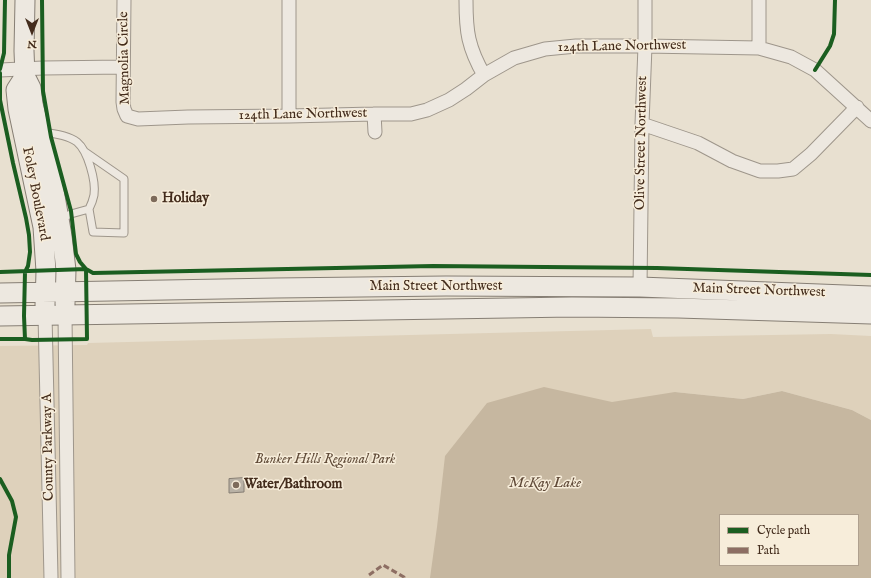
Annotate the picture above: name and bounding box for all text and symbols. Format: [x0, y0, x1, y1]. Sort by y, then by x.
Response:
street label: Magnolia Circle [116, 11, 134, 105]
north arrow [12, 12, 52, 52]
text: N [27, 37, 37, 51]
street label: 124th Lane Northwest [558, 37, 686, 57]
street label: Olive Street Northwest [632, 76, 652, 210]
street label: 124th Lane Northwest [239, 105, 367, 125]
street label: Foley Boulevard [18, 146, 52, 242]
place label: Holiday [162, 191, 209, 207]
marker: Holiday [149, 194, 159, 204]
street label: Main Street Northwest [369, 279, 503, 295]
street label: Main Street Northwest [692, 280, 826, 302]
street label: County Parkway A [40, 393, 58, 501]
park label: Bunker Hills Regional Park [255, 452, 395, 468]
water label: McKay Lake [509, 475, 581, 493]
place label: Water/Bathroom [244, 477, 342, 493]
marker: Water/Bathroom [231, 480, 241, 490]
legend [719, 514, 859, 566]
text: Cycle path [757, 523, 810, 538]
text: Path [757, 543, 780, 558]

